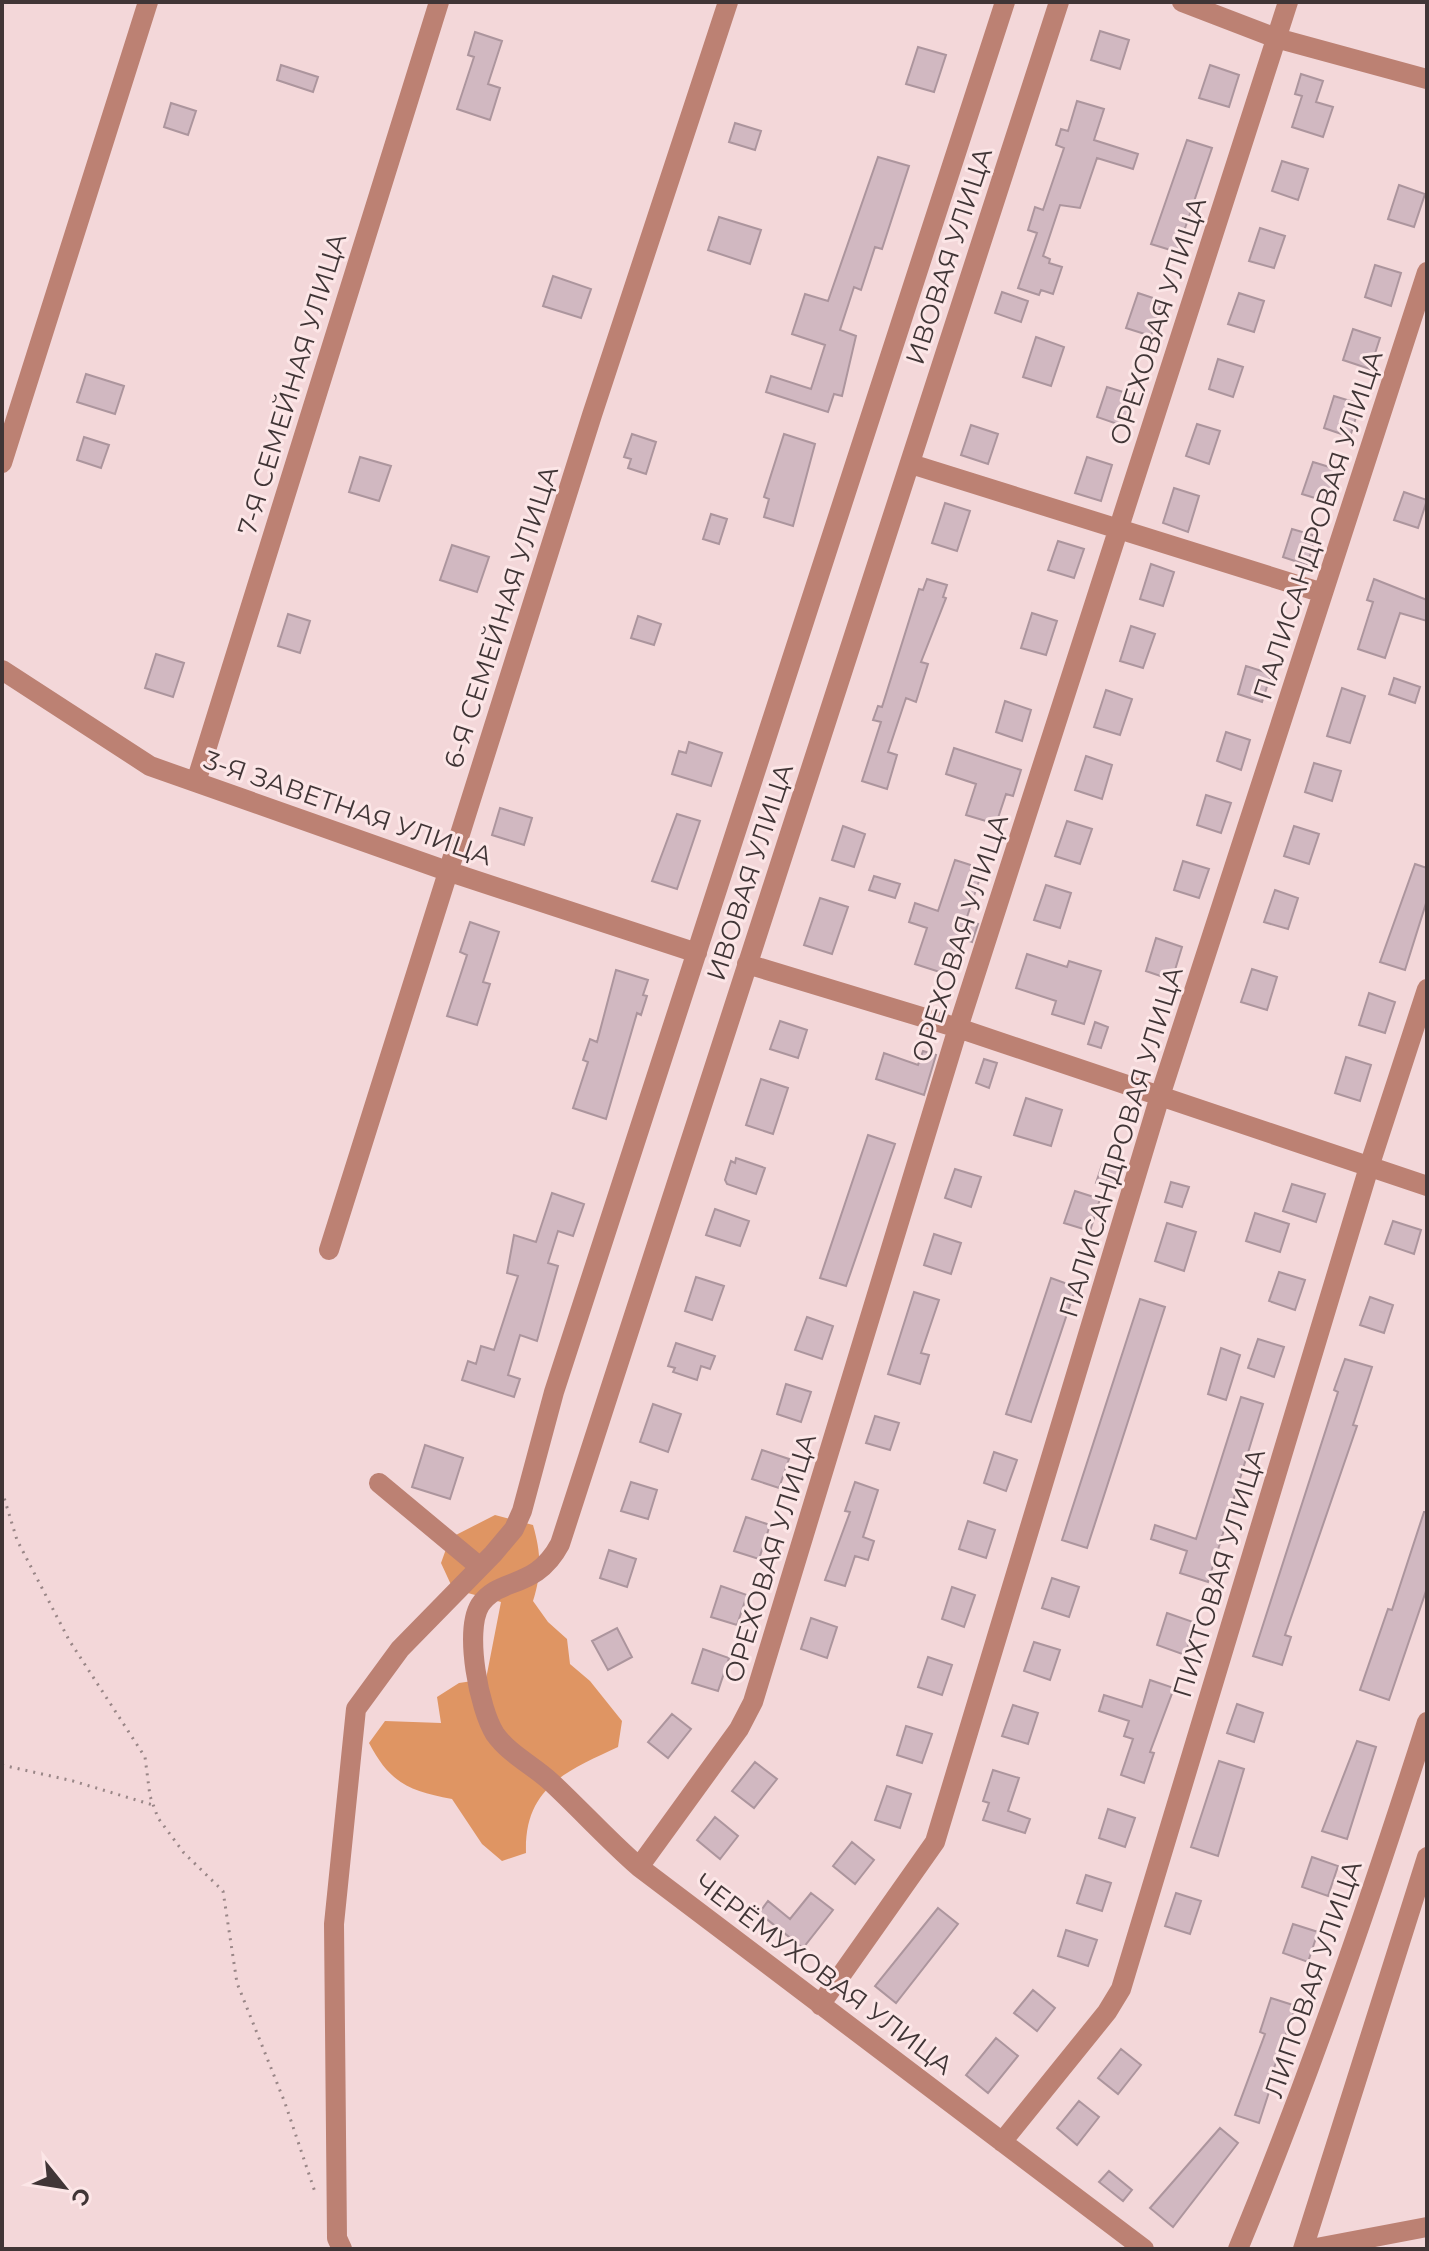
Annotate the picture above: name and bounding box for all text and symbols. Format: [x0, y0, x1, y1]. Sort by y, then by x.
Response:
street label: ИВОВАЯ УЛИЦА [899, 143, 999, 369]
street label: ОРЕХОВАЯ УЛИЦА [1103, 193, 1213, 449]
street label: 7-Я СЕМЕЙНАЯ УЛИЦА [231, 229, 353, 539]
street label: ПАЛИСАНДРОВАЯ УЛИЦА [1246, 346, 1390, 704]
street label: 6-Я СЕМЕЙНАЯ УЛИЦА [437, 462, 565, 772]
street label: 3-Я ЗАВЕТНАЯ УЛИЦА [200, 744, 496, 872]
street label: ИВОВАЯ УЛИЦА [700, 759, 800, 985]
street label: ОРЕХОВАЯ УЛИЦА [905, 810, 1015, 1066]
street label: ПАЛИСАНДРОВАЯ УЛИЦА [1052, 962, 1190, 1322]
street label: ОРЕХОВАЯ УЛИЦА [717, 1429, 823, 1687]
street label: ПИХТОВАЯ УЛИЦА [1166, 1444, 1272, 1702]
street label: ЛИПОВАЯ УЛИЦА [1257, 1856, 1369, 2102]
street label: ЧЕРЁМУХОВАЯ УЛИЦА [689, 1867, 959, 2081]
north arrow [24, 2147, 104, 2227]
text: С [65, 2183, 97, 2210]

